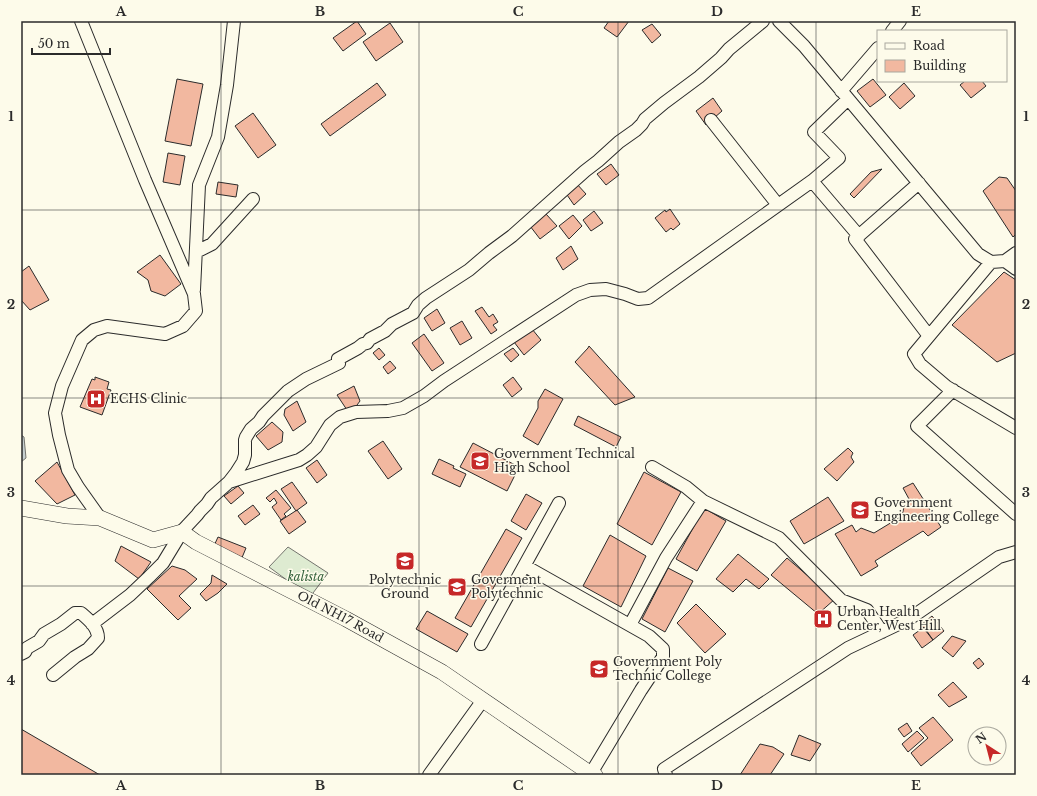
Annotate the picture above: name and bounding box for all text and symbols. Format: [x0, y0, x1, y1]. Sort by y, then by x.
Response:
text: A [115, 3, 127, 20]
text: B [315, 3, 325, 20]
text: C [513, 3, 524, 20]
text: D [711, 3, 723, 20]
text: E [911, 3, 921, 20]
scale bar [32, 30, 110, 56]
legend [877, 30, 1007, 82]
text: 50 m [38, 36, 70, 51]
text: Road [913, 38, 945, 53]
text: Building [913, 58, 967, 73]
text: 1 [8, 108, 14, 125]
text: 1 [1023, 108, 1029, 125]
text: 2 [7, 296, 15, 313]
text: 2 [1022, 296, 1030, 313]
hospital icon: ECHS Clinic [85, 388, 107, 410]
place label: ECHS Clinic [110, 391, 188, 406]
place label: Government Technical High School [494, 446, 635, 475]
school or university icon: Government Technical High School [469, 450, 491, 472]
text: 3 [7, 484, 15, 501]
text: 3 [1022, 484, 1030, 501]
place label: Government Engineering College [874, 495, 999, 524]
school or university icon: Government Engineering College [849, 499, 871, 521]
school or university icon: Polytechnic Ground [394, 550, 416, 572]
park label: kalista [287, 569, 324, 584]
place label: Polytechnic Ground [369, 572, 442, 601]
place label: Goverment Polytechnic [471, 572, 544, 601]
school or university icon: Goverment Polytechnic [446, 576, 468, 598]
street label: Old NH17 Road [295, 587, 386, 645]
place label: Urban Health Center, West Hill [837, 604, 941, 633]
hospital icon: Urban Health Center, West Hill [812, 608, 834, 630]
place label: Government Poly Technic College [613, 654, 723, 683]
school or university icon: Government Poly Technic College [588, 658, 610, 680]
text: 4 [7, 672, 16, 689]
text: 4 [1022, 672, 1031, 689]
north arrow [967, 726, 1007, 766]
text: N [973, 729, 990, 747]
text: A [115, 777, 127, 794]
text: B [315, 777, 325, 794]
text: C [513, 777, 524, 794]
text: D [711, 777, 723, 794]
text: E [911, 777, 921, 794]

